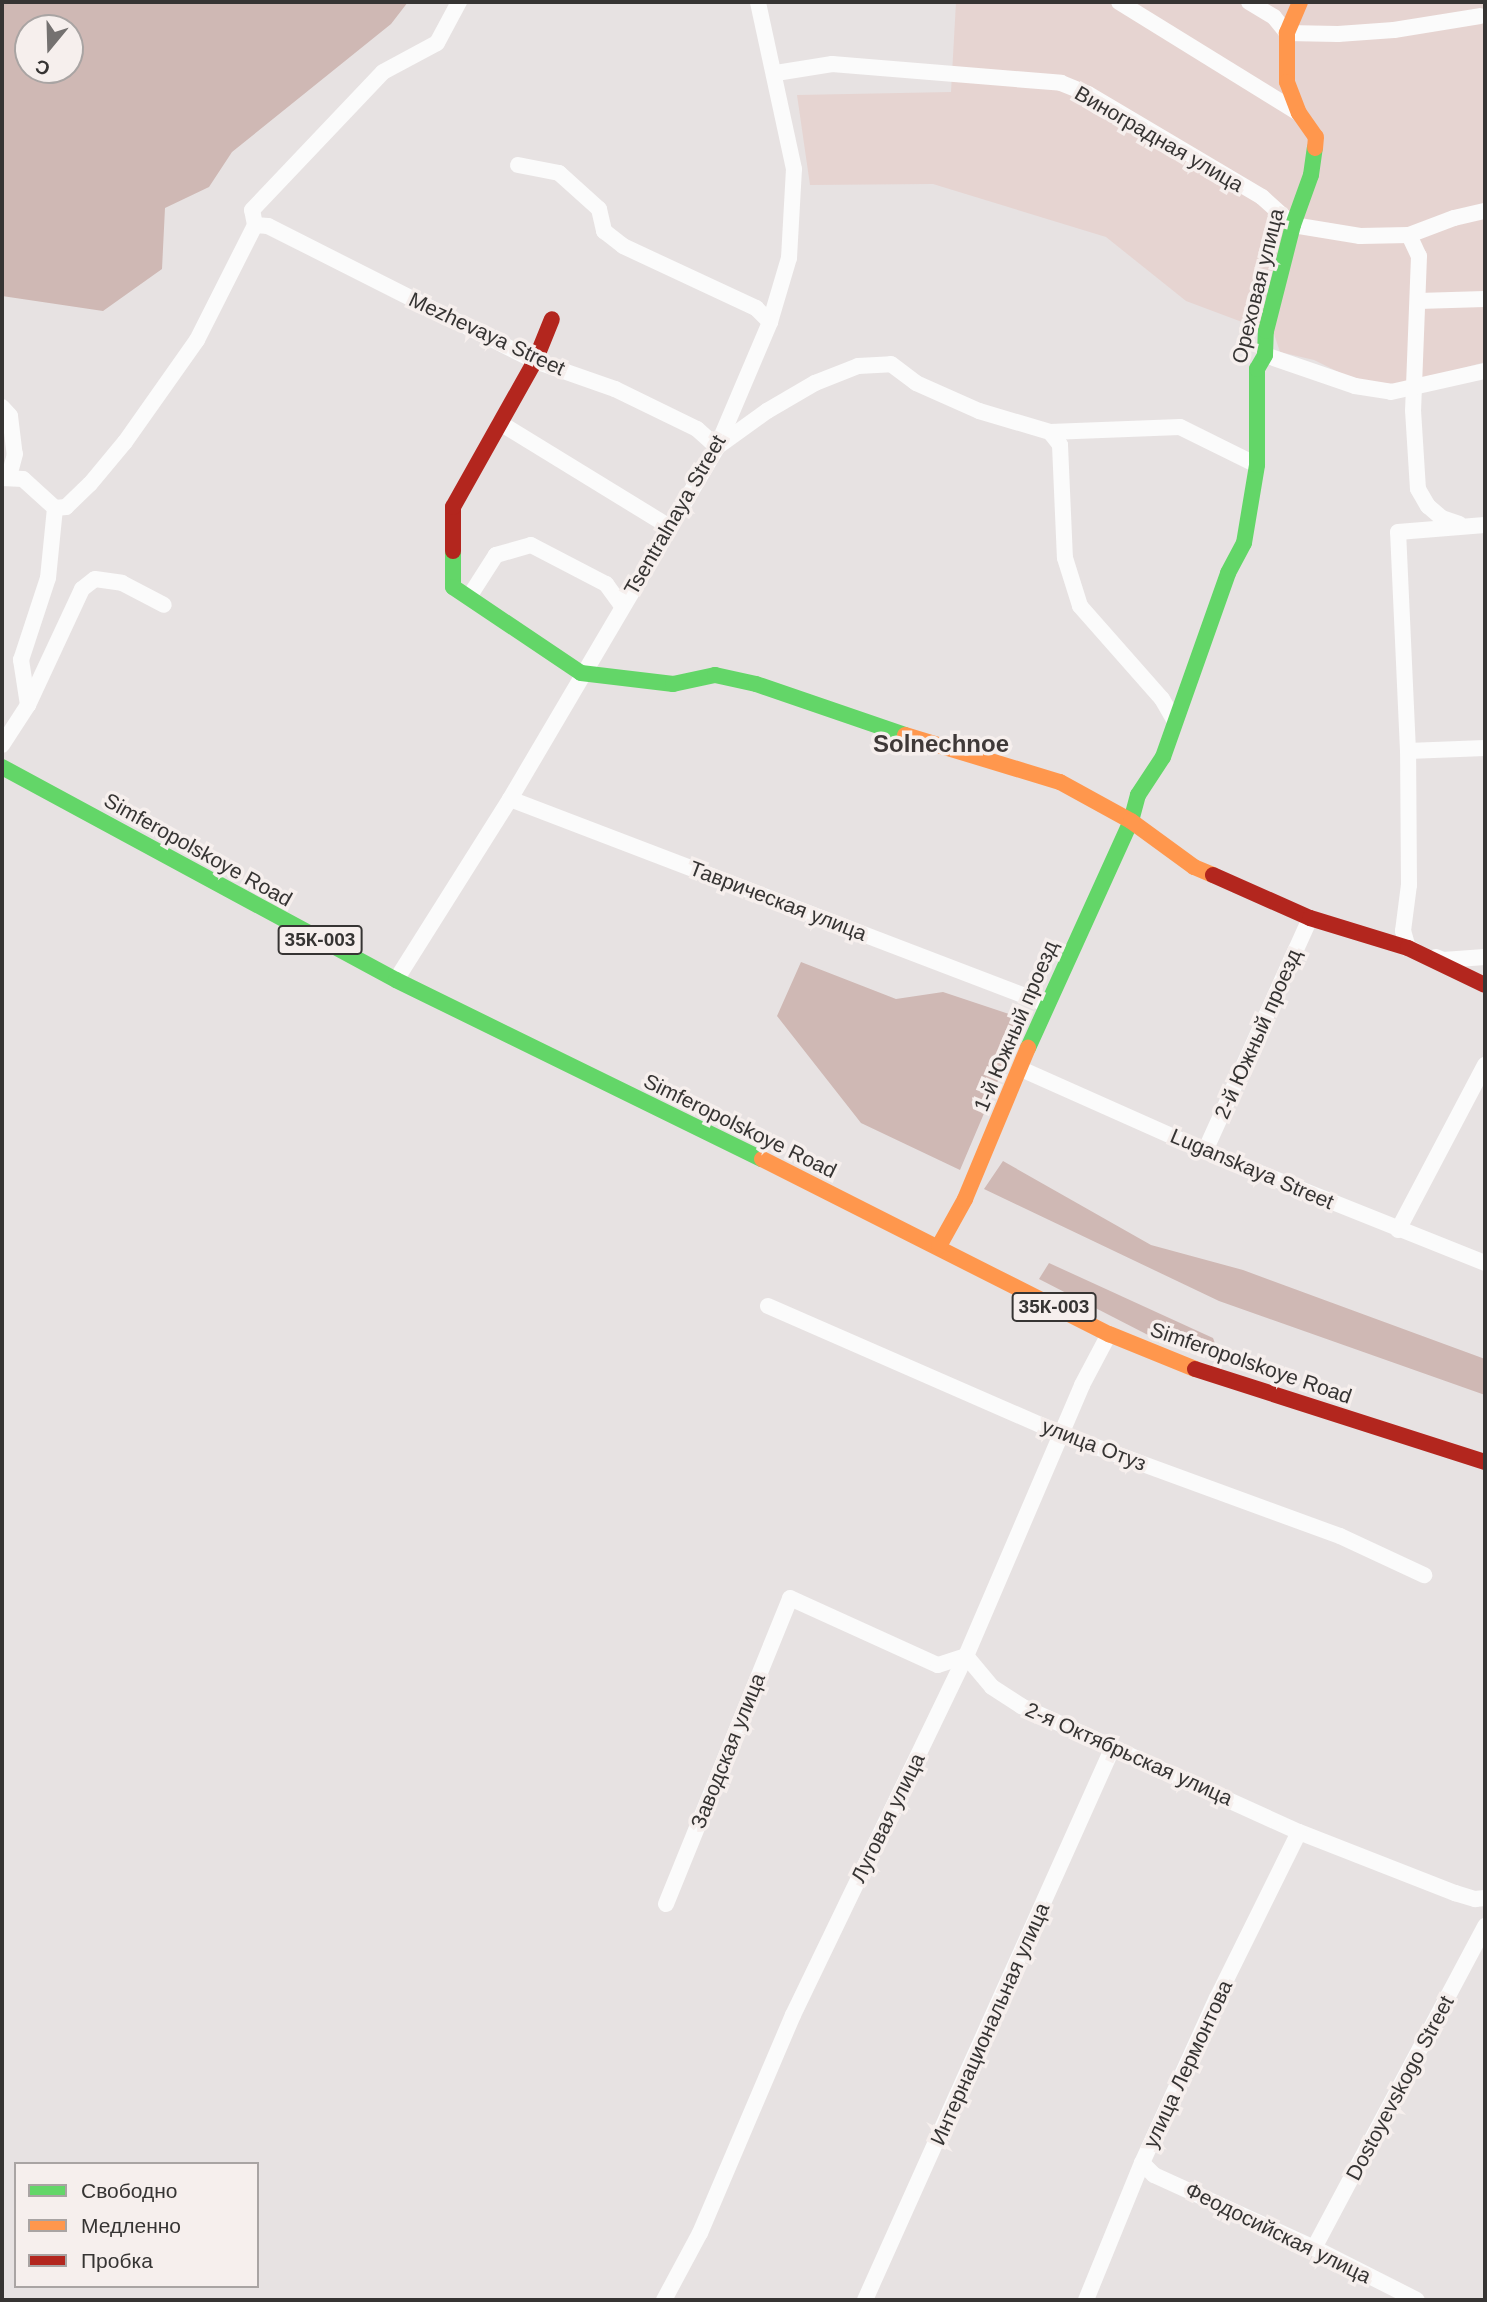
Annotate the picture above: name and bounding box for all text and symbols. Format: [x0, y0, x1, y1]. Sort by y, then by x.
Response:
north arrow [14, 14, 84, 84]
text: С [33, 55, 53, 80]
street label: Виноградная улица [1070, 80, 1248, 198]
street label: Ореховая улица [1227, 206, 1289, 366]
street label: Mezhevaya Street [405, 287, 569, 381]
street label: Tsentralnaya Street [619, 430, 731, 600]
district label: Solnechnoe [873, 730, 1009, 758]
street label: Simferopolskoye Road [100, 788, 296, 912]
street label: Таврическая улица [686, 856, 870, 946]
road number: 35К-003 [276, 924, 364, 956]
street label: 1-й Южный проезд [969, 937, 1063, 1115]
street label: 2-й Южный проезд [1209, 945, 1307, 1123]
street label: Simferopolskoye Road [640, 1068, 840, 1184]
street label: Luganskaya Street [1166, 1123, 1338, 1215]
road number: 35К-003 [1010, 1292, 1098, 1322]
street label: Simferopolskoye Road [1147, 1317, 1355, 1409]
street label: улица Отуз [1038, 1414, 1150, 1476]
street label: Заводская улица [685, 1670, 771, 1832]
street label: 2-я Октябрьская улица [1022, 1697, 1236, 1811]
street label: Луговая улица [846, 1749, 930, 1887]
street label: Интернациональная улица [925, 1899, 1055, 2149]
street label: улица Лермонтова [1138, 1976, 1238, 2152]
street label: Dostoyevskogo Street [1341, 1991, 1459, 2185]
legend [14, 2162, 259, 2288]
street label: Феодосийская улица [1181, 2177, 1375, 2289]
text: Свободно [81, 2179, 178, 2202]
text: Медленно [81, 2214, 181, 2237]
text: Пробка [81, 2249, 153, 2272]

